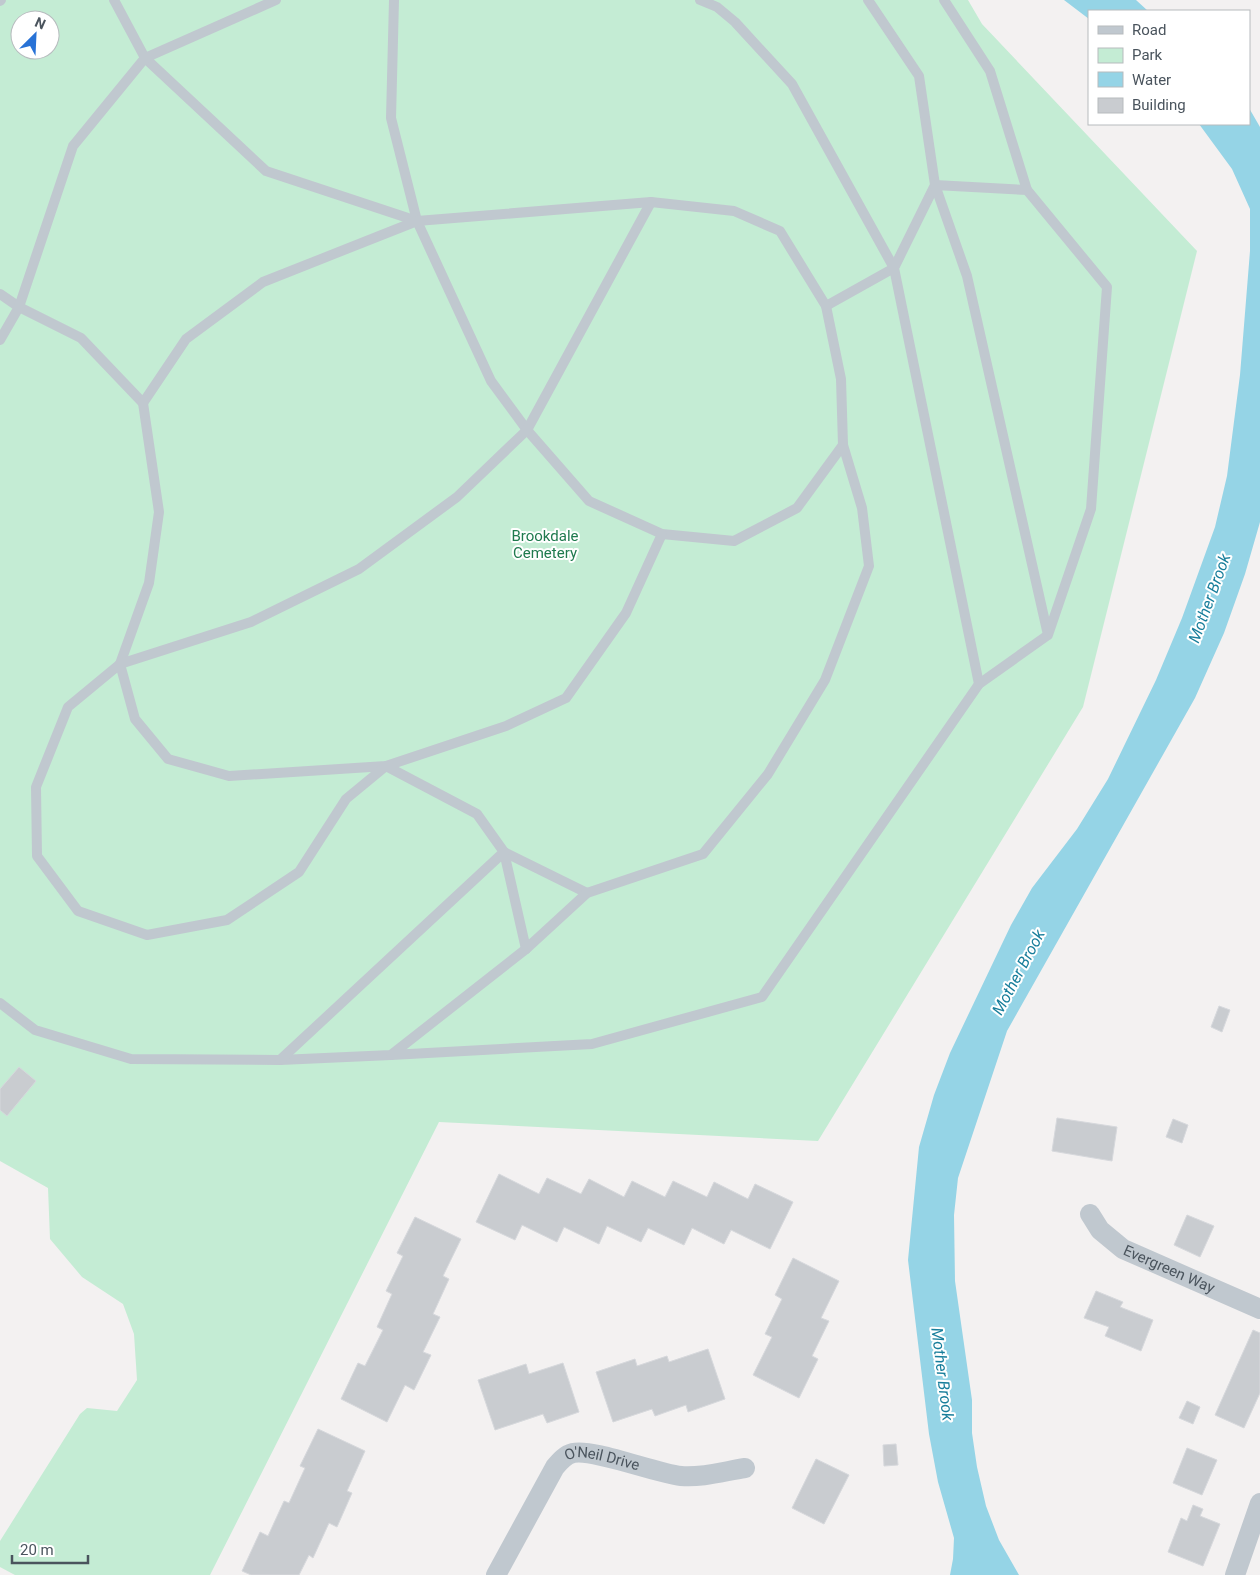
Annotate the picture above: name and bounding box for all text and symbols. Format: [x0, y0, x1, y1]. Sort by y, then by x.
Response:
north arrow [10, 10, 60, 60]
legend [1088, 10, 1250, 125]
text: N [33, 14, 48, 32]
text: Road [1132, 21, 1166, 39]
text: Park [1132, 46, 1163, 64]
text: Water [1132, 71, 1171, 89]
text: Building [1132, 96, 1186, 114]
park label: Brookdale Cemetery [511, 527, 579, 562]
water label: Mother Brook [1185, 550, 1235, 645]
water label: Mother Brook [988, 925, 1049, 1018]
street label: Evergreen Way [1121, 1241, 1218, 1297]
water label: Mother Brook [927, 1326, 958, 1423]
street label: O'Neil Drive [562, 1443, 642, 1474]
scale bar [12, 1532, 89, 1564]
text: 20 m [20, 1541, 54, 1559]

